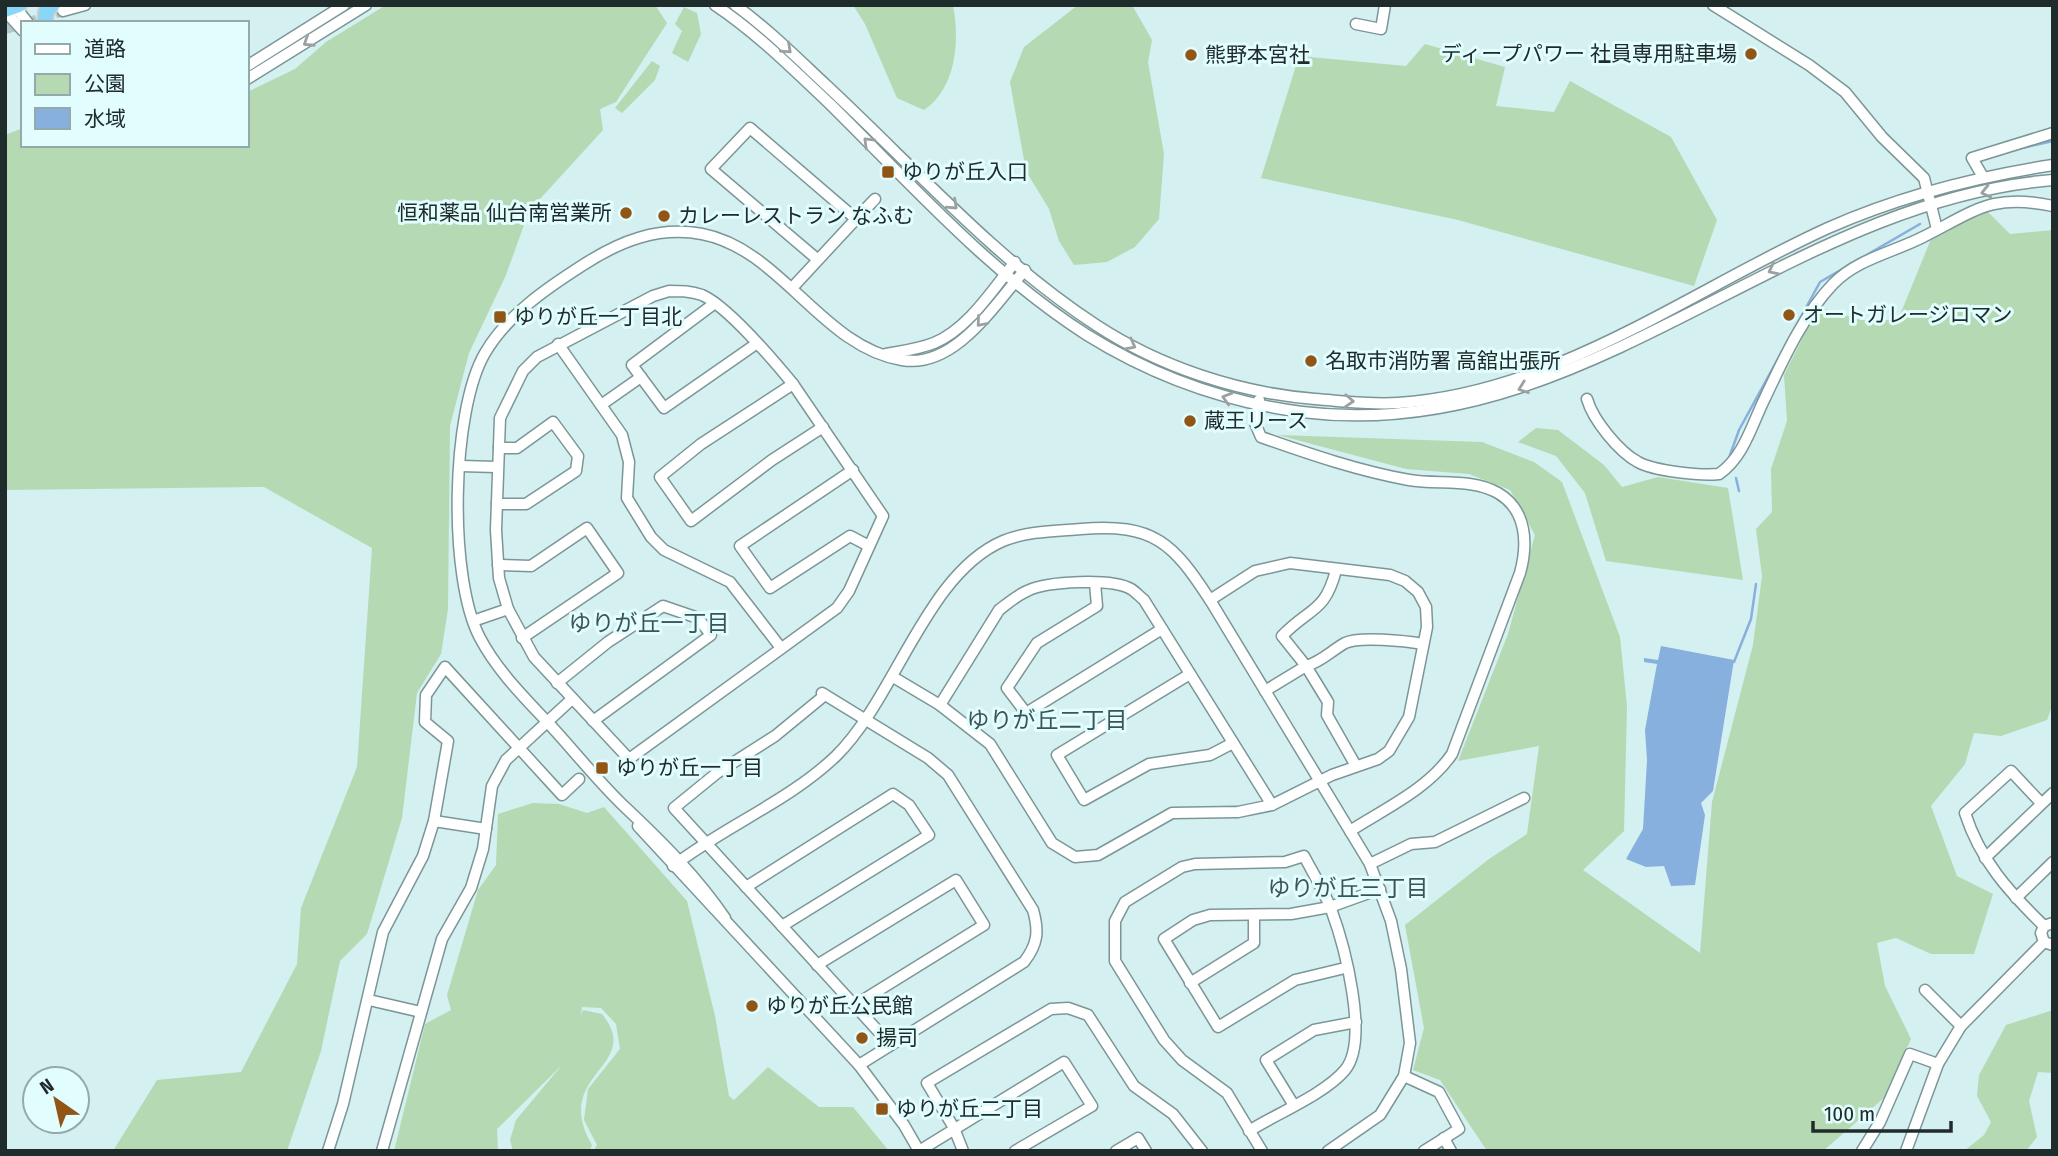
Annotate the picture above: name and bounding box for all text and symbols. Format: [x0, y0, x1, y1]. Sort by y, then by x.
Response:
legend [21, 21, 248, 147]
one-way arrow [303, 33, 316, 46]
text: 道路 [84, 36, 126, 62]
one-way arrow [779, 41, 792, 53]
place label: ディープパワー 社員専用駐車場 [1441, 41, 1737, 67]
place label: 熊野本宮社 [1205, 42, 1310, 68]
marker: ディープパワー 社員専用駐車場 [1743, 46, 1759, 62]
marker: 熊野本宮社 [1183, 47, 1199, 63]
text: 公園 [84, 71, 126, 97]
text: 水域 [84, 106, 126, 132]
one-way arrow [863, 137, 876, 150]
place label: ゆりが丘入口 [902, 159, 1028, 185]
marker: ゆりが丘入口 [880, 164, 896, 180]
one-way arrow [1980, 184, 1992, 198]
one-way arrow [945, 197, 958, 209]
place label: 恒和薬品 仙台南営業所 [397, 200, 612, 226]
place label: カレーレストラン なふむ [678, 203, 914, 229]
marker: 恒和薬品 仙台南営業所 [618, 205, 634, 221]
marker: カレーレストラン なふむ [656, 208, 672, 224]
one-way arrow [1768, 261, 1780, 275]
place label: オートガレージロマン [1803, 302, 2013, 328]
place label: ゆりが丘一丁目北 [514, 304, 682, 330]
marker: オートガレージロマン [1781, 307, 1797, 323]
marker: ゆりが丘一丁目北 [492, 309, 508, 325]
one-way arrow [977, 314, 989, 327]
one-way arrow [1124, 336, 1137, 350]
place label: 名取市消防署 高舘出張所 [1325, 348, 1561, 374]
marker: 名取市消防署 高舘出張所 [1303, 353, 1319, 369]
one-way arrow [1518, 380, 1530, 394]
one-way arrow [1221, 391, 1233, 406]
one-way arrow [1344, 394, 1355, 409]
place label: 蔵王リース [1204, 408, 1308, 434]
marker: 蔵王リース [1182, 413, 1198, 429]
district label: ゆりが丘一丁目 [569, 609, 730, 637]
district label: ゆりが丘二丁目 [967, 706, 1128, 734]
place label: ゆりが丘一丁目 [616, 755, 763, 781]
marker: ゆりが丘一丁目 [594, 760, 610, 776]
district label: ゆりが丘三丁目 [1268, 874, 1429, 902]
place label: ゆりが丘公民館 [766, 993, 913, 1019]
marker: ゆりが丘公民館 [744, 998, 760, 1014]
place label: 揚司 [876, 1025, 918, 1051]
marker: 揚司 [854, 1030, 870, 1046]
north arrow [21, 1065, 91, 1135]
text: N [36, 1074, 58, 1099]
scale bar [1813, 1090, 1951, 1134]
place label: ゆりが丘二丁目 [896, 1096, 1043, 1122]
marker: ゆりが丘二丁目 [874, 1101, 890, 1117]
text: 100 m [1824, 1101, 1875, 1127]

